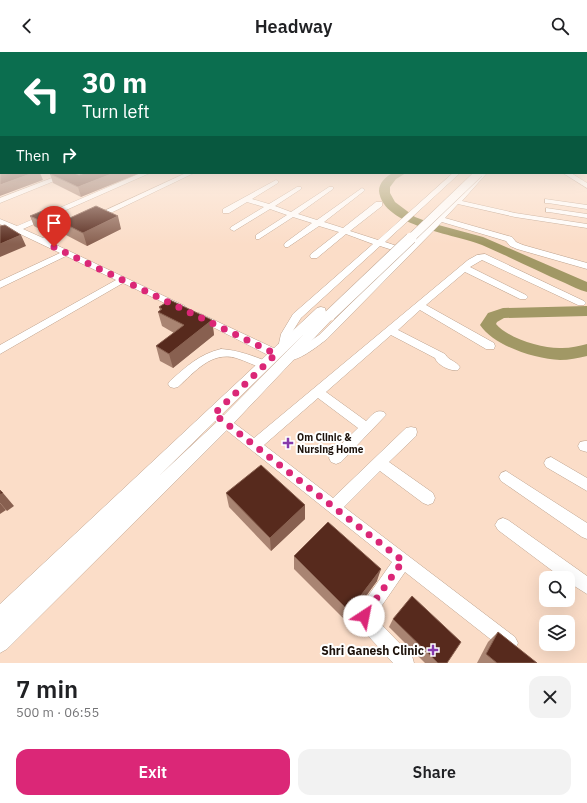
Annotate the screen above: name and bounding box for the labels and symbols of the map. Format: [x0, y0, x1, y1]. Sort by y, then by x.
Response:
pin [37, 206, 71, 247]
place label: Om Clinic & Nursing Home [297, 431, 364, 456]
marker: Om Clinic & Nursing Home [282, 437, 294, 449]
position arrow [343, 595, 385, 637]
place label: Shri Ganesh Clinic [321, 643, 424, 658]
marker: Shri Ganesh Clinic [427, 644, 439, 656]

